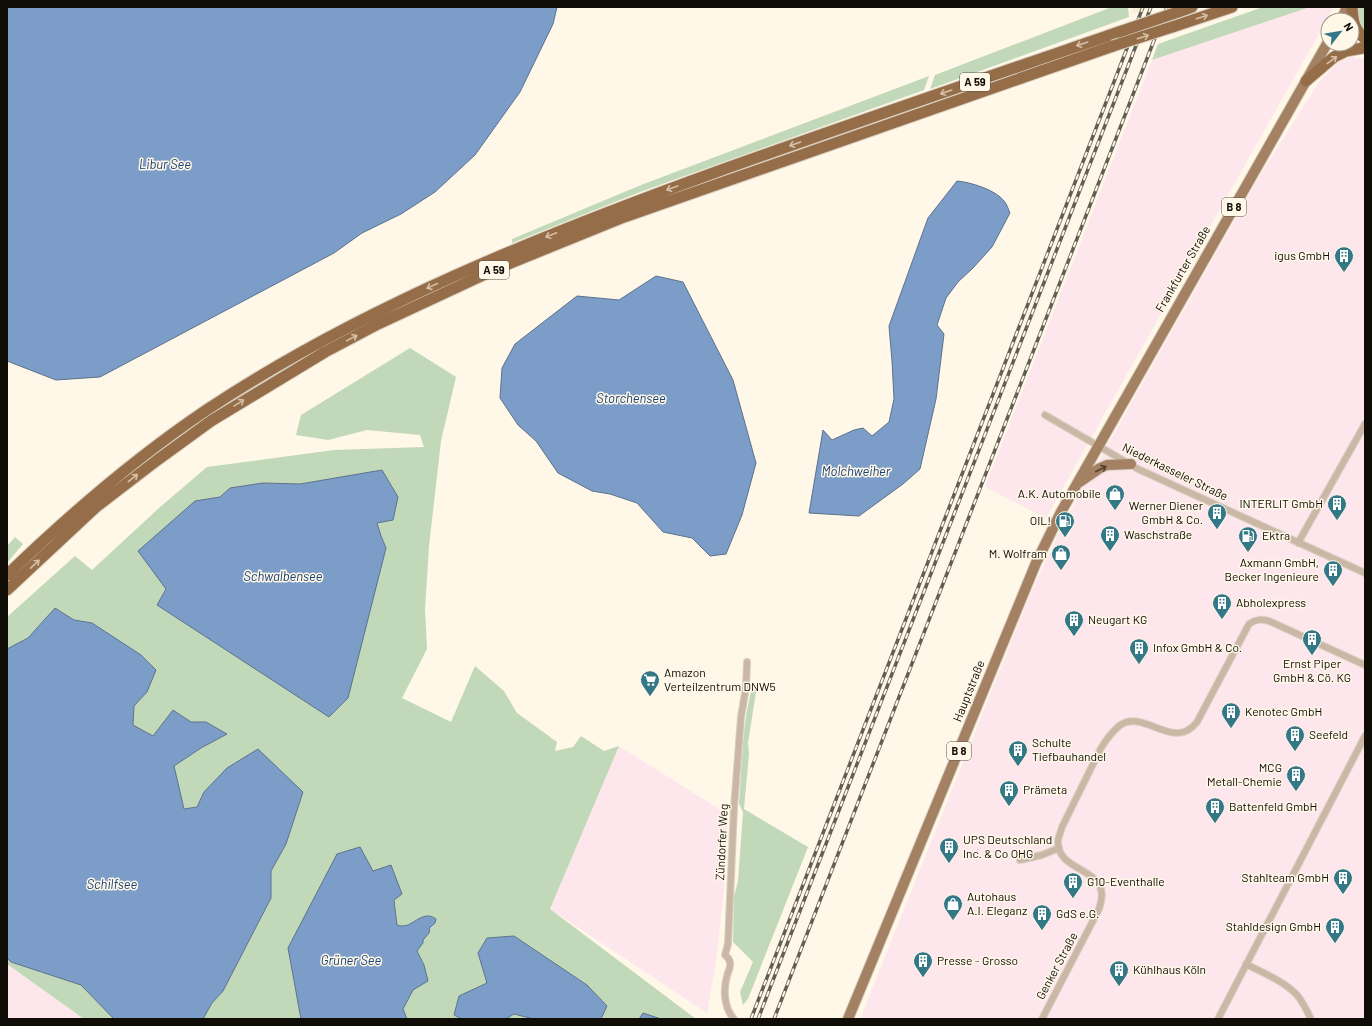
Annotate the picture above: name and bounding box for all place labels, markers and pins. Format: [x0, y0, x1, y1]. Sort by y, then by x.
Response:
building icon: igus GmbH [1333, 245, 1355, 273]
place label: igus GmbH [1274, 248, 1330, 262]
shop icon: A.K. Automobile [1104, 483, 1126, 511]
place label: A.K. Automobile [1018, 486, 1101, 500]
building icon: INTERLIT GmbH [1326, 493, 1348, 521]
place label: INTERLIT GmbH [1240, 496, 1323, 510]
place label: Werner Diener GmbH & Co. [1129, 498, 1204, 526]
building icon: Werner Diener GmbH & Co. [1206, 502, 1228, 530]
fuel station icon: OIL! [1054, 510, 1076, 538]
place label: OIL! [1030, 513, 1051, 527]
building icon: Waschstraße [1099, 524, 1121, 552]
fuel station icon: Ektra [1237, 525, 1259, 553]
place label: Waschstraße [1124, 527, 1192, 541]
place label: Ektra [1262, 528, 1290, 542]
shop icon: M. Wolfram [1050, 543, 1072, 571]
place label: M. Wolfram [989, 546, 1047, 560]
place label: Axmann GmbH, Becker Ingenieure [1224, 555, 1319, 583]
building icon: Axmann GmbH, Becker Ingenieure [1322, 559, 1344, 587]
building icon: Abholexpress [1211, 592, 1233, 620]
place label: Abholexpress [1236, 595, 1306, 609]
building icon: Neugart KG [1063, 609, 1085, 637]
place label: Neugart KG [1088, 612, 1147, 626]
building icon: Ernst Piper GmbH & Cö. KG [1301, 628, 1323, 656]
building icon: Infox GmbH & Co. [1128, 637, 1150, 665]
place label: Infox GmbH & Co. [1153, 640, 1242, 654]
place label: Ernst Piper GmbH & Cö. KG [1273, 656, 1351, 684]
place label: Amazon Verteilzentrum DNW5 [664, 665, 776, 693]
supermarket icon: Amazon Verteilzentrum DNW5 [639, 669, 661, 697]
building icon: Kenotec GmbH [1220, 701, 1242, 729]
place label: Kenotec GmbH [1245, 704, 1322, 718]
building icon: Seefeld [1284, 724, 1306, 752]
place label: Seefeld [1309, 727, 1348, 741]
place label: Schulte Tiefbauhandel [1032, 735, 1106, 763]
building icon: Schulte Tiefbauhandel [1007, 739, 1029, 767]
place label: MCG Metall-Chemie [1207, 760, 1282, 788]
building icon: MCG Metall-Chemie [1285, 764, 1307, 792]
building icon: Prämeta [998, 779, 1020, 807]
place label: Prämeta [1023, 782, 1067, 796]
building icon: Battenfeld GmbH [1204, 796, 1226, 824]
place label: Battenfeld GmbH [1229, 799, 1317, 813]
place label: UPS Deutschland Inc. & Co OHG [963, 832, 1052, 860]
building icon: UPS Deutschland Inc. & Co OHG [938, 836, 960, 864]
building icon: Stahlteam GmbH [1332, 867, 1354, 895]
place label: Stahlteam GmbH [1242, 870, 1329, 884]
building icon: G10-Eventhalle [1062, 871, 1084, 899]
place label: G10-Eventhalle [1087, 874, 1165, 888]
place label: Autohaus A.I. Eleganz [967, 889, 1027, 917]
shop icon: Autohaus A.I. Eleganz [942, 893, 964, 921]
building icon: GdS e.G. [1031, 903, 1053, 931]
place label: GdS e.G. [1056, 906, 1099, 920]
building icon: Stahldesign GmbH [1324, 916, 1346, 944]
place label: Stahldesign GmbH [1226, 919, 1321, 933]
building icon: Presse - Grosso [912, 950, 934, 978]
place label: Presse - Grosso [937, 953, 1018, 967]
building icon: Kühlhaus Köln [1108, 959, 1130, 987]
place label: Kühlhaus Köln [1133, 962, 1206, 976]

